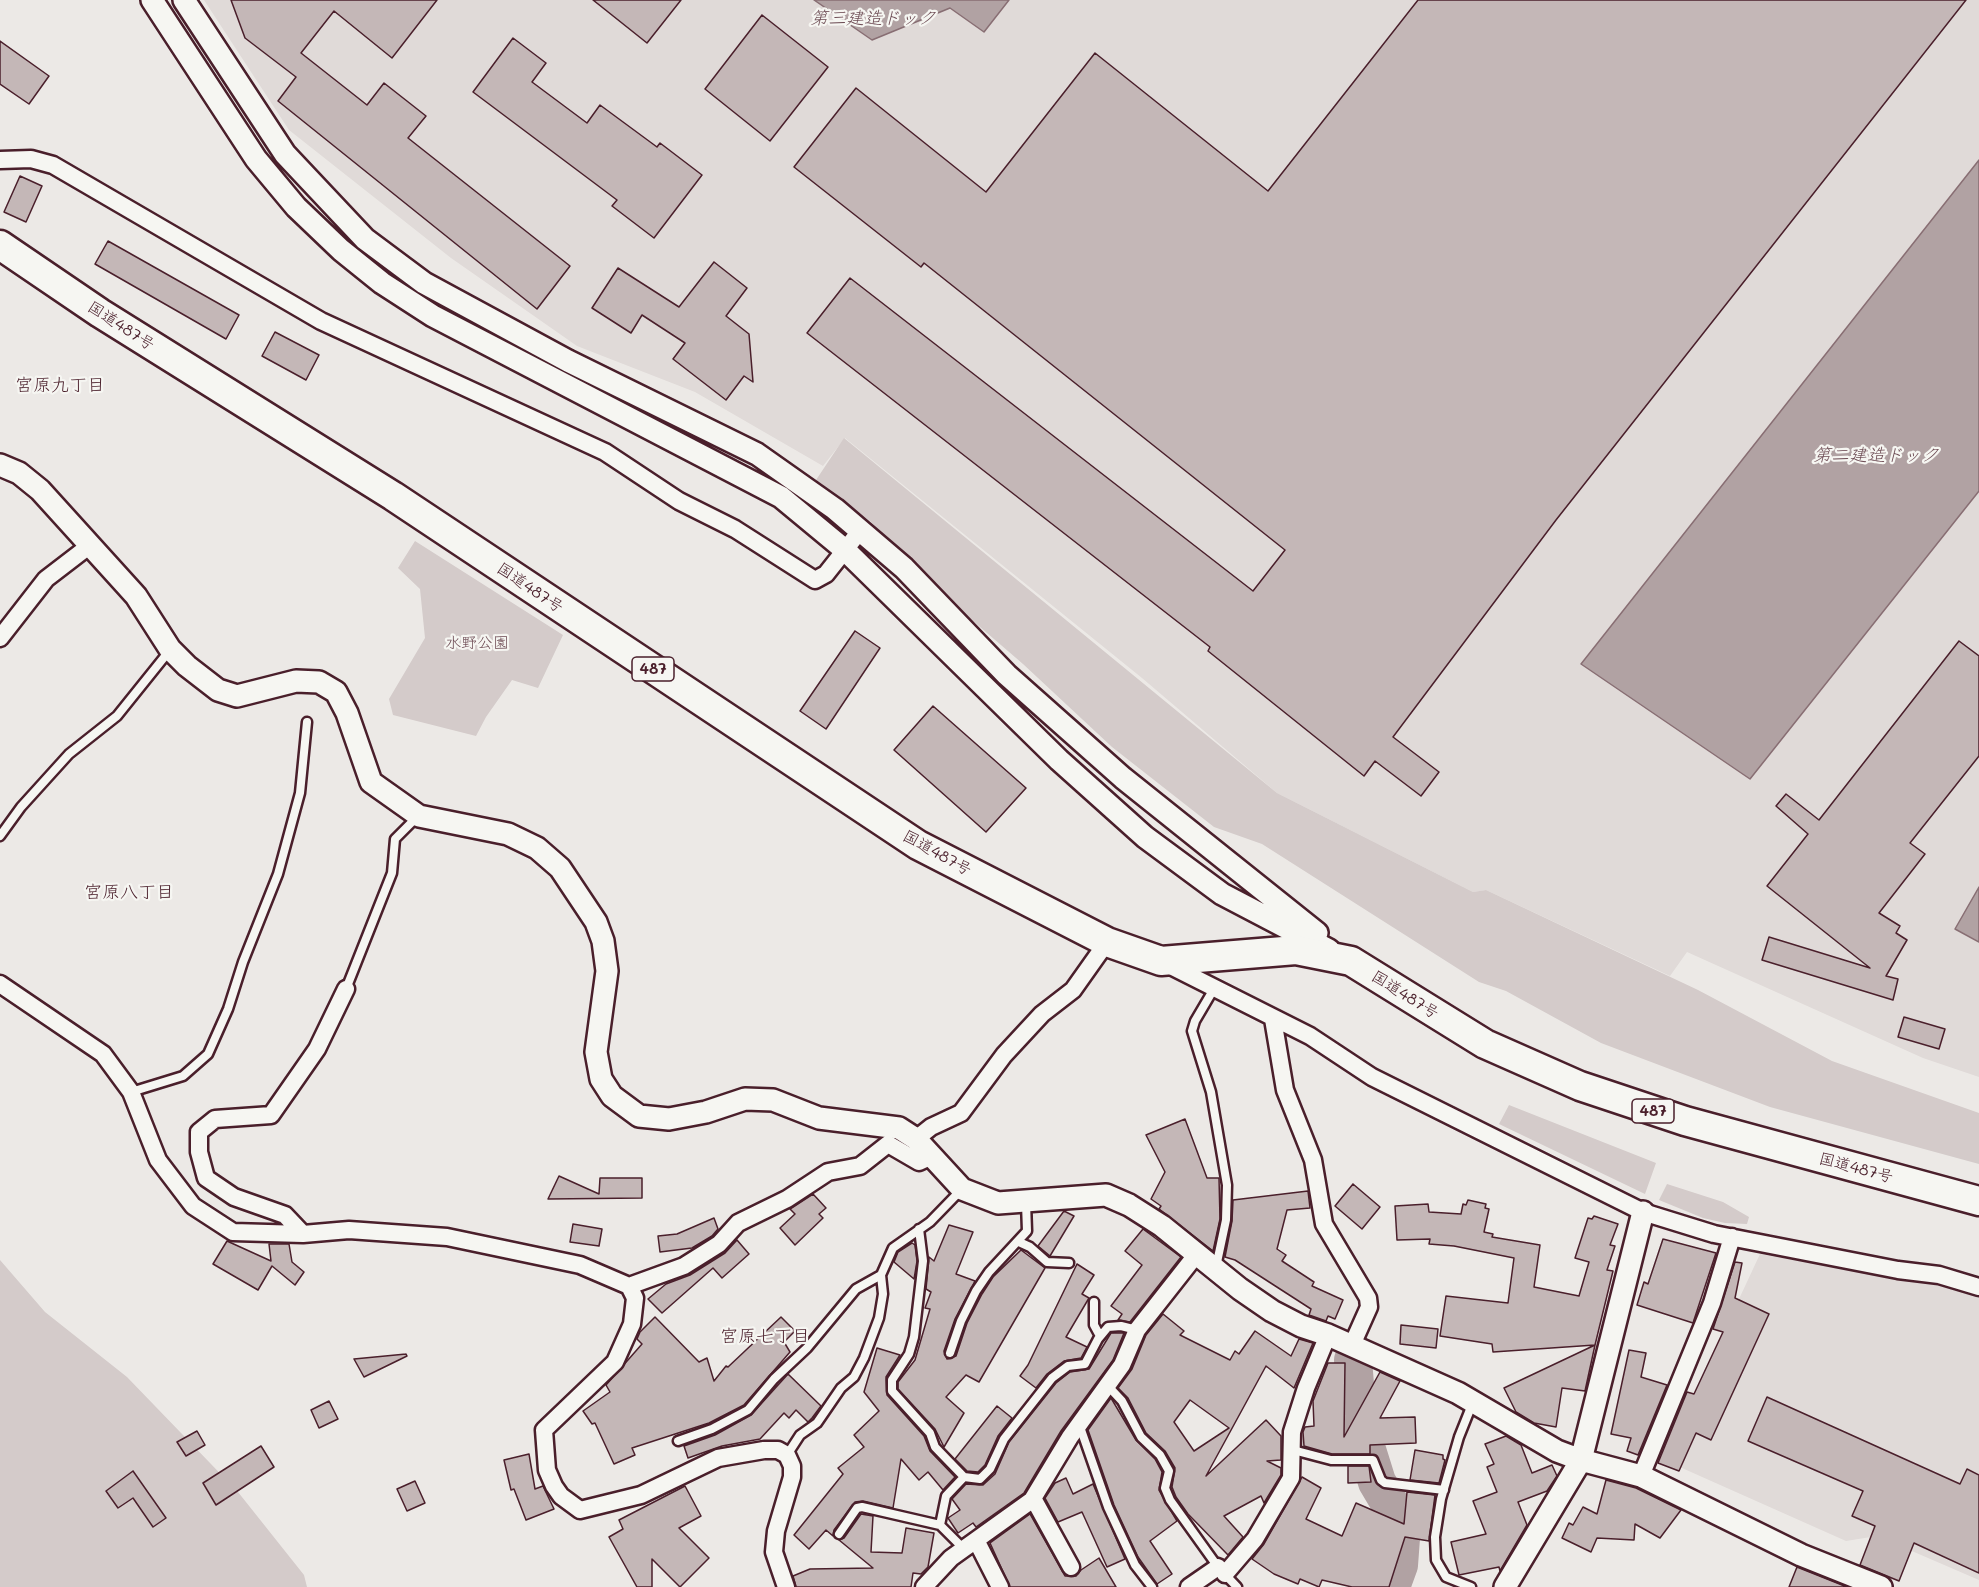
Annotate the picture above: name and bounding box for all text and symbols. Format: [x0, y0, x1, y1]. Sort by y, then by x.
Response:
water label: 第三建造ドック [810, 7, 936, 29]
street label: 国道487号 [84, 297, 158, 355]
district label: 宮原九丁目 [15, 374, 105, 396]
water label: 第二建造ドック [1813, 444, 1939, 466]
street label: 国道487号 [493, 559, 567, 617]
park label: 水野公園 [445, 633, 509, 653]
road number: 487 [632, 657, 674, 681]
street label: 国道487号 [899, 826, 975, 880]
district label: 宮原八丁目 [84, 881, 174, 903]
street label: 国道487号 [1368, 967, 1442, 1023]
road number: 487 [1632, 1099, 1674, 1123]
street label: 国道487号 [1817, 1149, 1895, 1187]
district label: 宮原七丁目 [720, 1325, 810, 1347]

